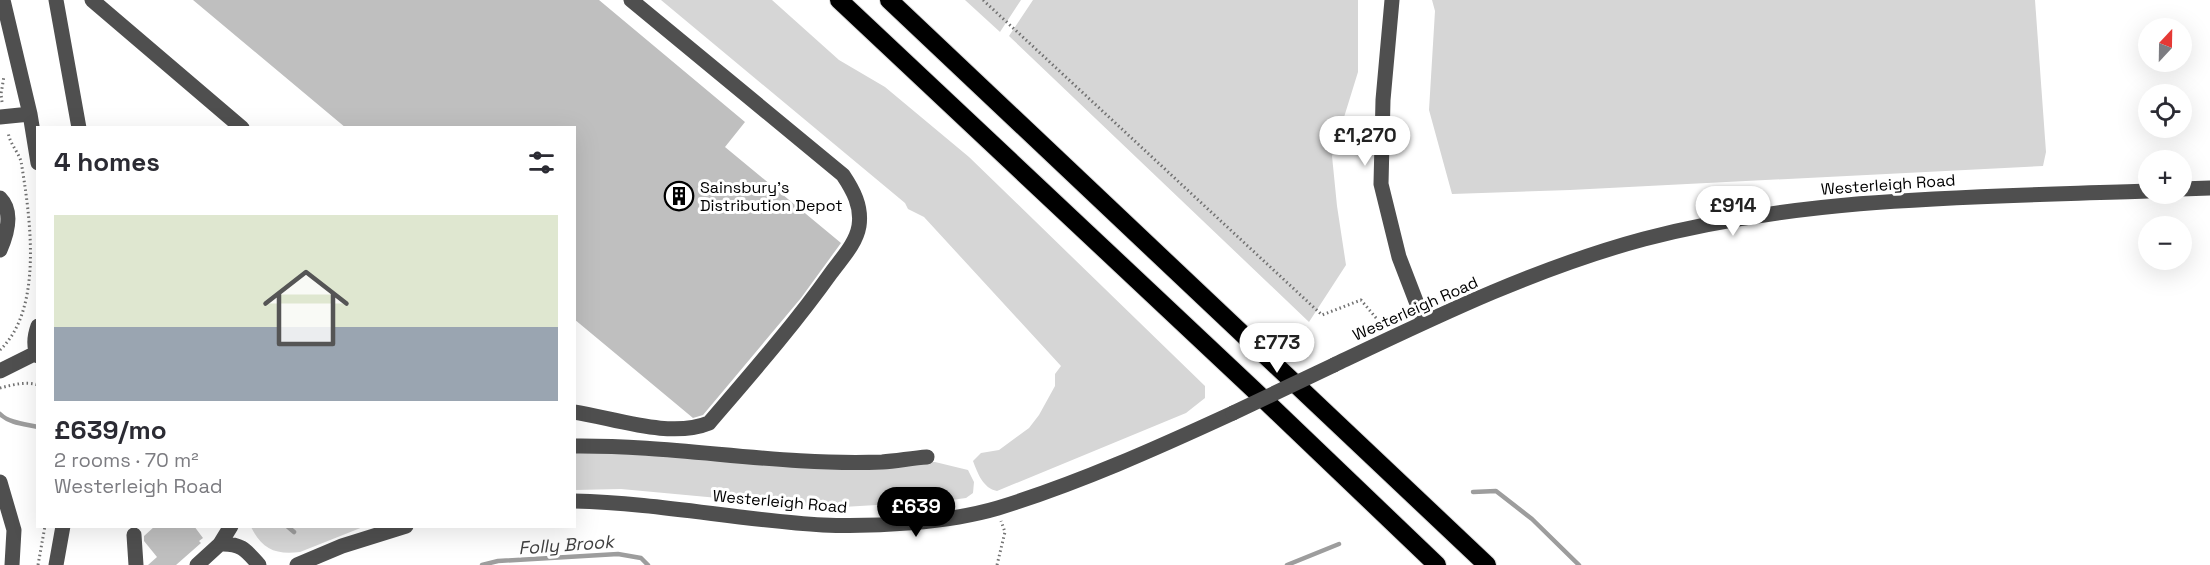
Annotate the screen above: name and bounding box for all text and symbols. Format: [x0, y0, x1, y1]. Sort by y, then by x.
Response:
north arrow [2138, 18, 2192, 72]
map controls [2138, 18, 2192, 270]
button: locate [2138, 84, 2192, 138]
pin: £1,270 [1316, 116, 1414, 167]
text: £1,270 [1333, 122, 1397, 148]
text: 4 homes [54, 145, 160, 179]
icon: filters [525, 146, 558, 179]
button: + [2138, 150, 2192, 204]
street label: Westerleigh Road [1820, 169, 1956, 200]
place label: Sainsbury's Distribution Depot [700, 177, 843, 216]
building icon: Sainsbury's Distribution Depot [663, 180, 695, 212]
pin: £914 [1697, 186, 1769, 237]
text: £914 [1710, 192, 1756, 218]
button: − [2138, 216, 2192, 270]
icon: home [252, 254, 360, 362]
street label: Westerleigh Road [1349, 271, 1481, 345]
pin: £773 [1241, 323, 1313, 374]
text: £773 [1253, 329, 1301, 355]
text: £639/mo [54, 413, 167, 447]
text: 2 rooms · 70 m² [54, 447, 198, 473]
text: Westerleigh Road [54, 473, 223, 499]
street label: Westerleigh Road [712, 485, 848, 518]
pin: £639 [880, 487, 952, 538]
text: £639 [891, 493, 941, 519]
water label: Folly Brook [518, 530, 617, 559]

